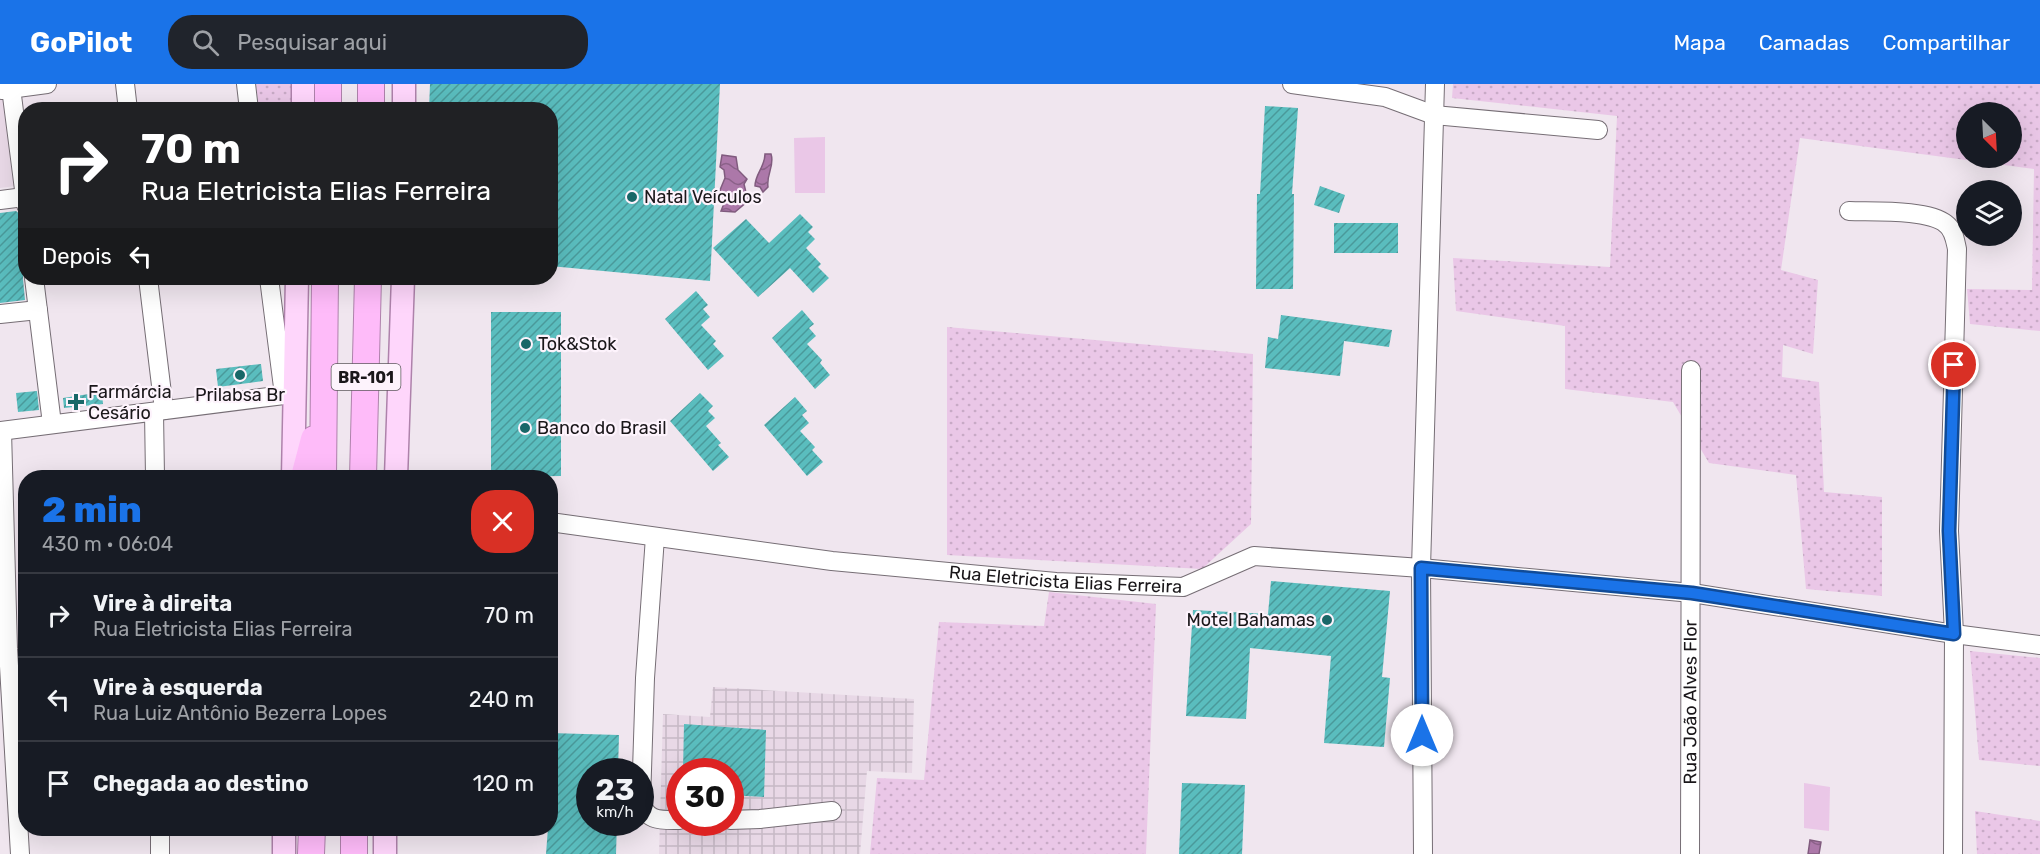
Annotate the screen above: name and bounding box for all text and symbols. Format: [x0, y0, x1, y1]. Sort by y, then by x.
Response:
search box [168, 15, 588, 69]
text: GoPilot [30, 26, 132, 59]
icon: search [189, 26, 222, 59]
text: Pesquisar aqui [237, 29, 387, 56]
text: Mapa [1673, 30, 1726, 55]
text: Camadas [1759, 30, 1849, 55]
text: Compartilhar [1882, 30, 2010, 55]
north arrow [1956, 102, 2022, 168]
map controls [1956, 102, 2022, 246]
text: 70 m [141, 124, 241, 174]
icon: right [42, 126, 120, 204]
text: Rua Eletricista Elias Ferreira [141, 175, 491, 207]
button: layers [1956, 180, 2022, 246]
place label: Natal Veículos [644, 186, 762, 208]
marker: Natal Veículos [625, 190, 639, 204]
icon: left [124, 240, 157, 273]
text: Depois [42, 243, 112, 270]
place label: Tok&Stok [538, 333, 617, 355]
marker: Tok&Stok [519, 337, 533, 351]
pin [1928, 339, 1979, 390]
icon: arrive [1937, 348, 1970, 381]
road number: BR-101 [332, 364, 400, 390]
marker: Prilabsa Br [233, 368, 247, 382]
place label: Farmárcia Cesário [88, 381, 172, 424]
place label: Prilabsa Br [195, 384, 285, 406]
marker: Farmárcia Cesário [69, 395, 83, 409]
place label: Banco do Brasil [537, 417, 667, 439]
marker: Banco do Brasil [518, 421, 532, 435]
text: 2 min [42, 488, 142, 531]
button: close [471, 490, 534, 553]
text: 430 m · 06:04 [42, 532, 173, 556]
street label: Rua Eletricista Elias Ferreira [948, 561, 1183, 598]
text: Vire à direita [93, 590, 232, 617]
icon: right [42, 599, 75, 632]
text: 70 m [484, 602, 534, 629]
place label: Motel Bahamas [1187, 609, 1315, 631]
marker: Motel Bahamas [1320, 613, 1334, 627]
text: Rua Eletricista Elias Ferreira [93, 617, 352, 641]
street label: Rua João Alves Flor [1679, 619, 1701, 784]
text: Vire à esquerda [93, 674, 263, 701]
icon: left [42, 683, 75, 716]
text: 240 m [469, 686, 534, 713]
text: Rua Luiz Antônio Bezerra Lopes [93, 701, 387, 725]
position arrow [1390, 703, 1454, 767]
speed limit sign: 30 [666, 758, 744, 836]
icon: arrive [42, 767, 75, 800]
text: Chegada ao destino [93, 770, 309, 797]
text: 120 m [473, 770, 534, 797]
text: 23 [595, 772, 635, 808]
text: km/h [596, 803, 634, 821]

